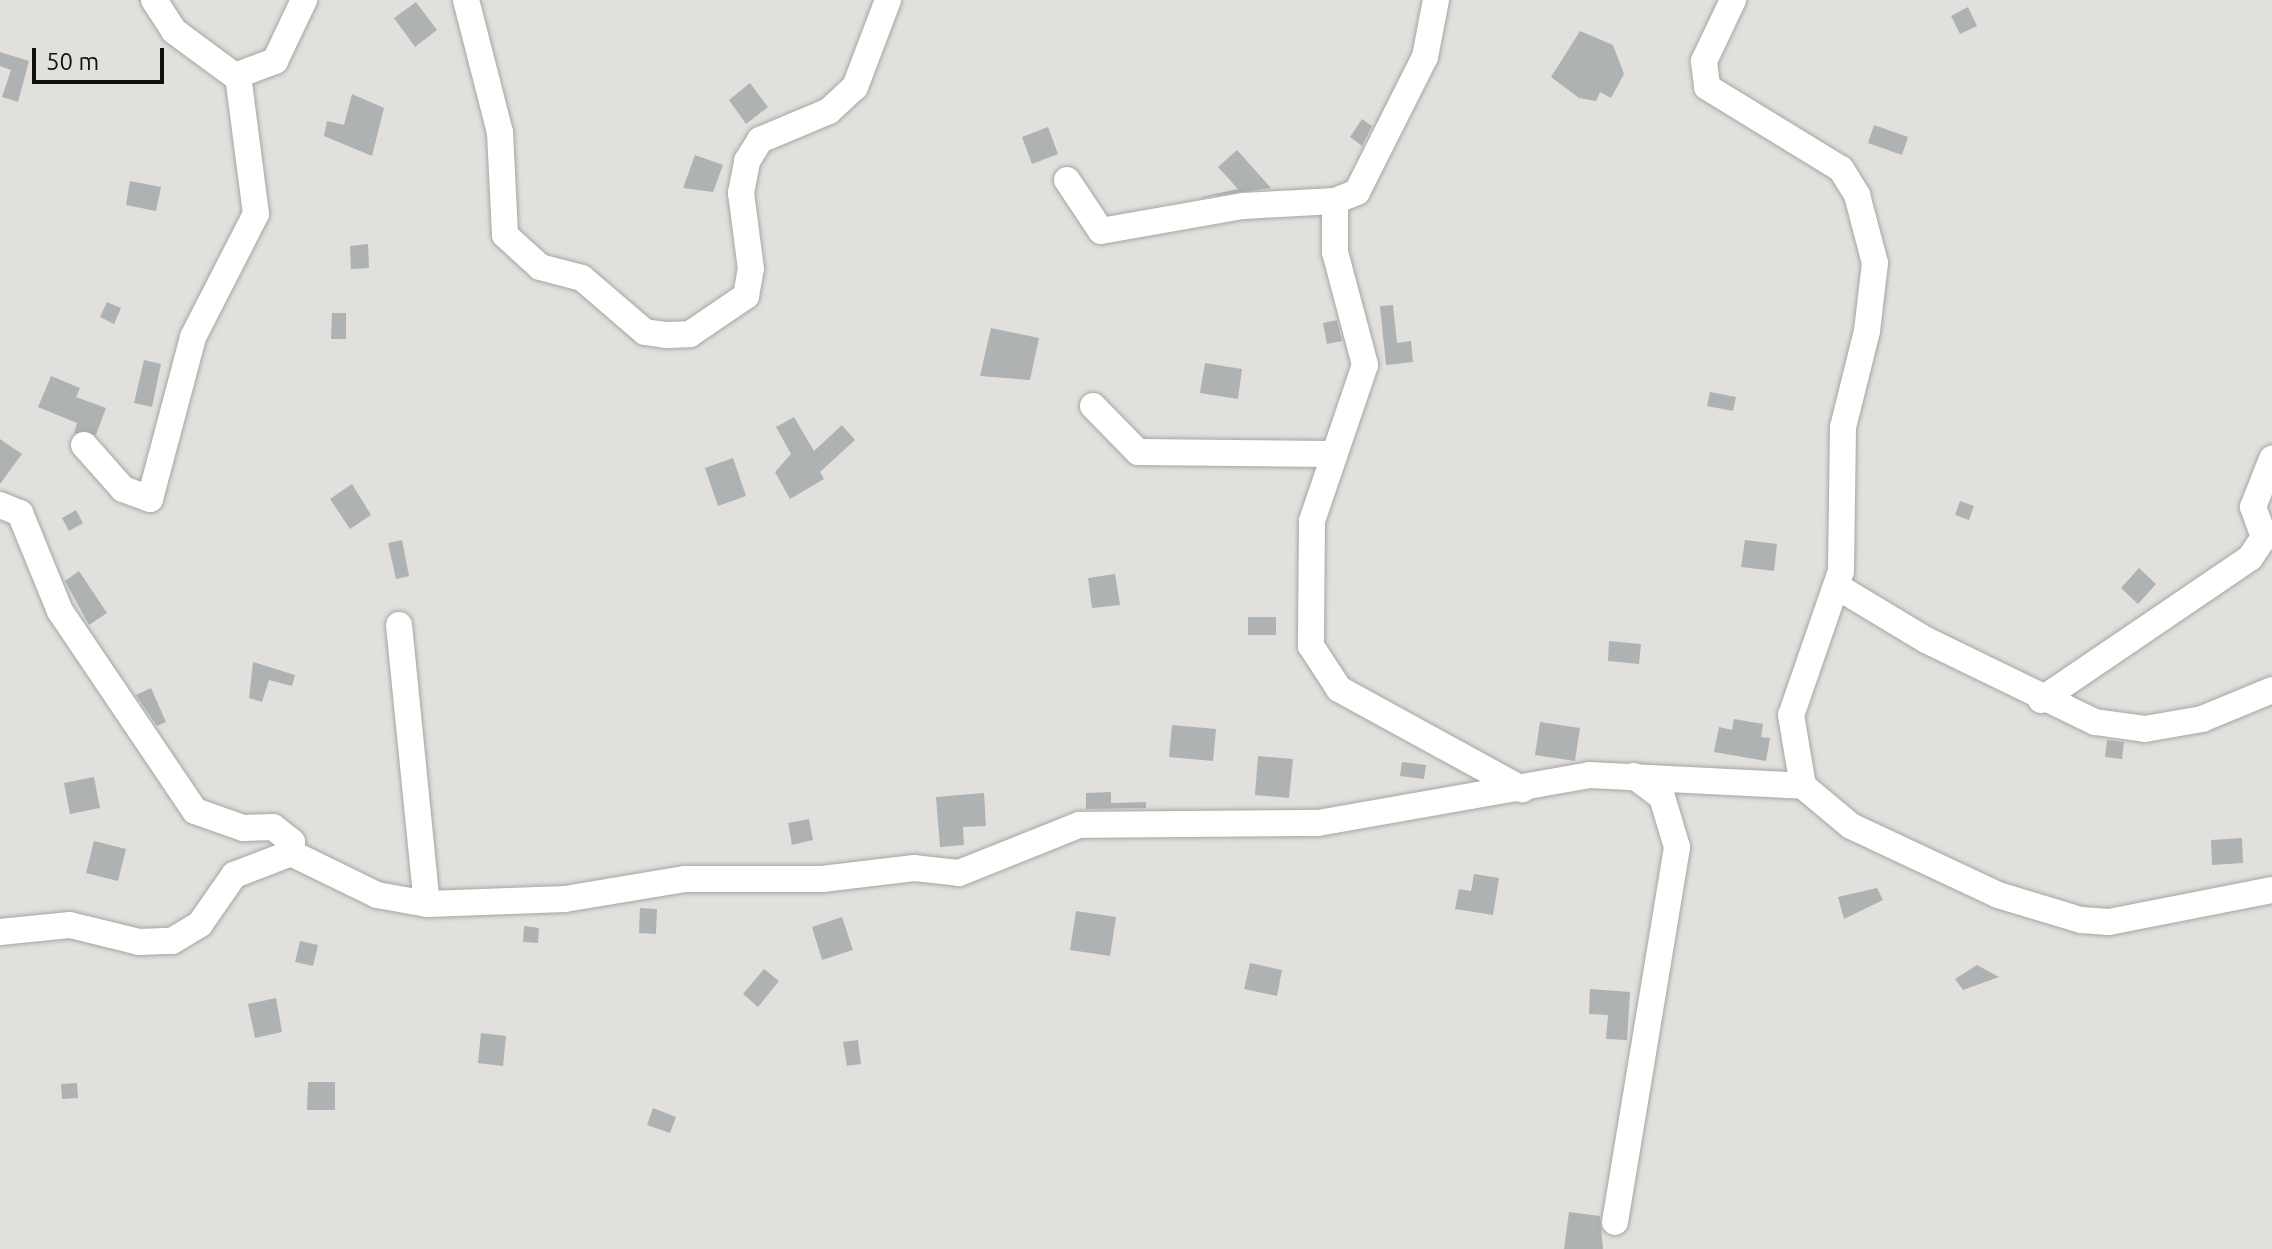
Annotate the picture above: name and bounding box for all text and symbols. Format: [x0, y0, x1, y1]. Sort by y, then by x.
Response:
scale bar [36, 32, 168, 82]
text: 50 m [46, 48, 99, 75]

